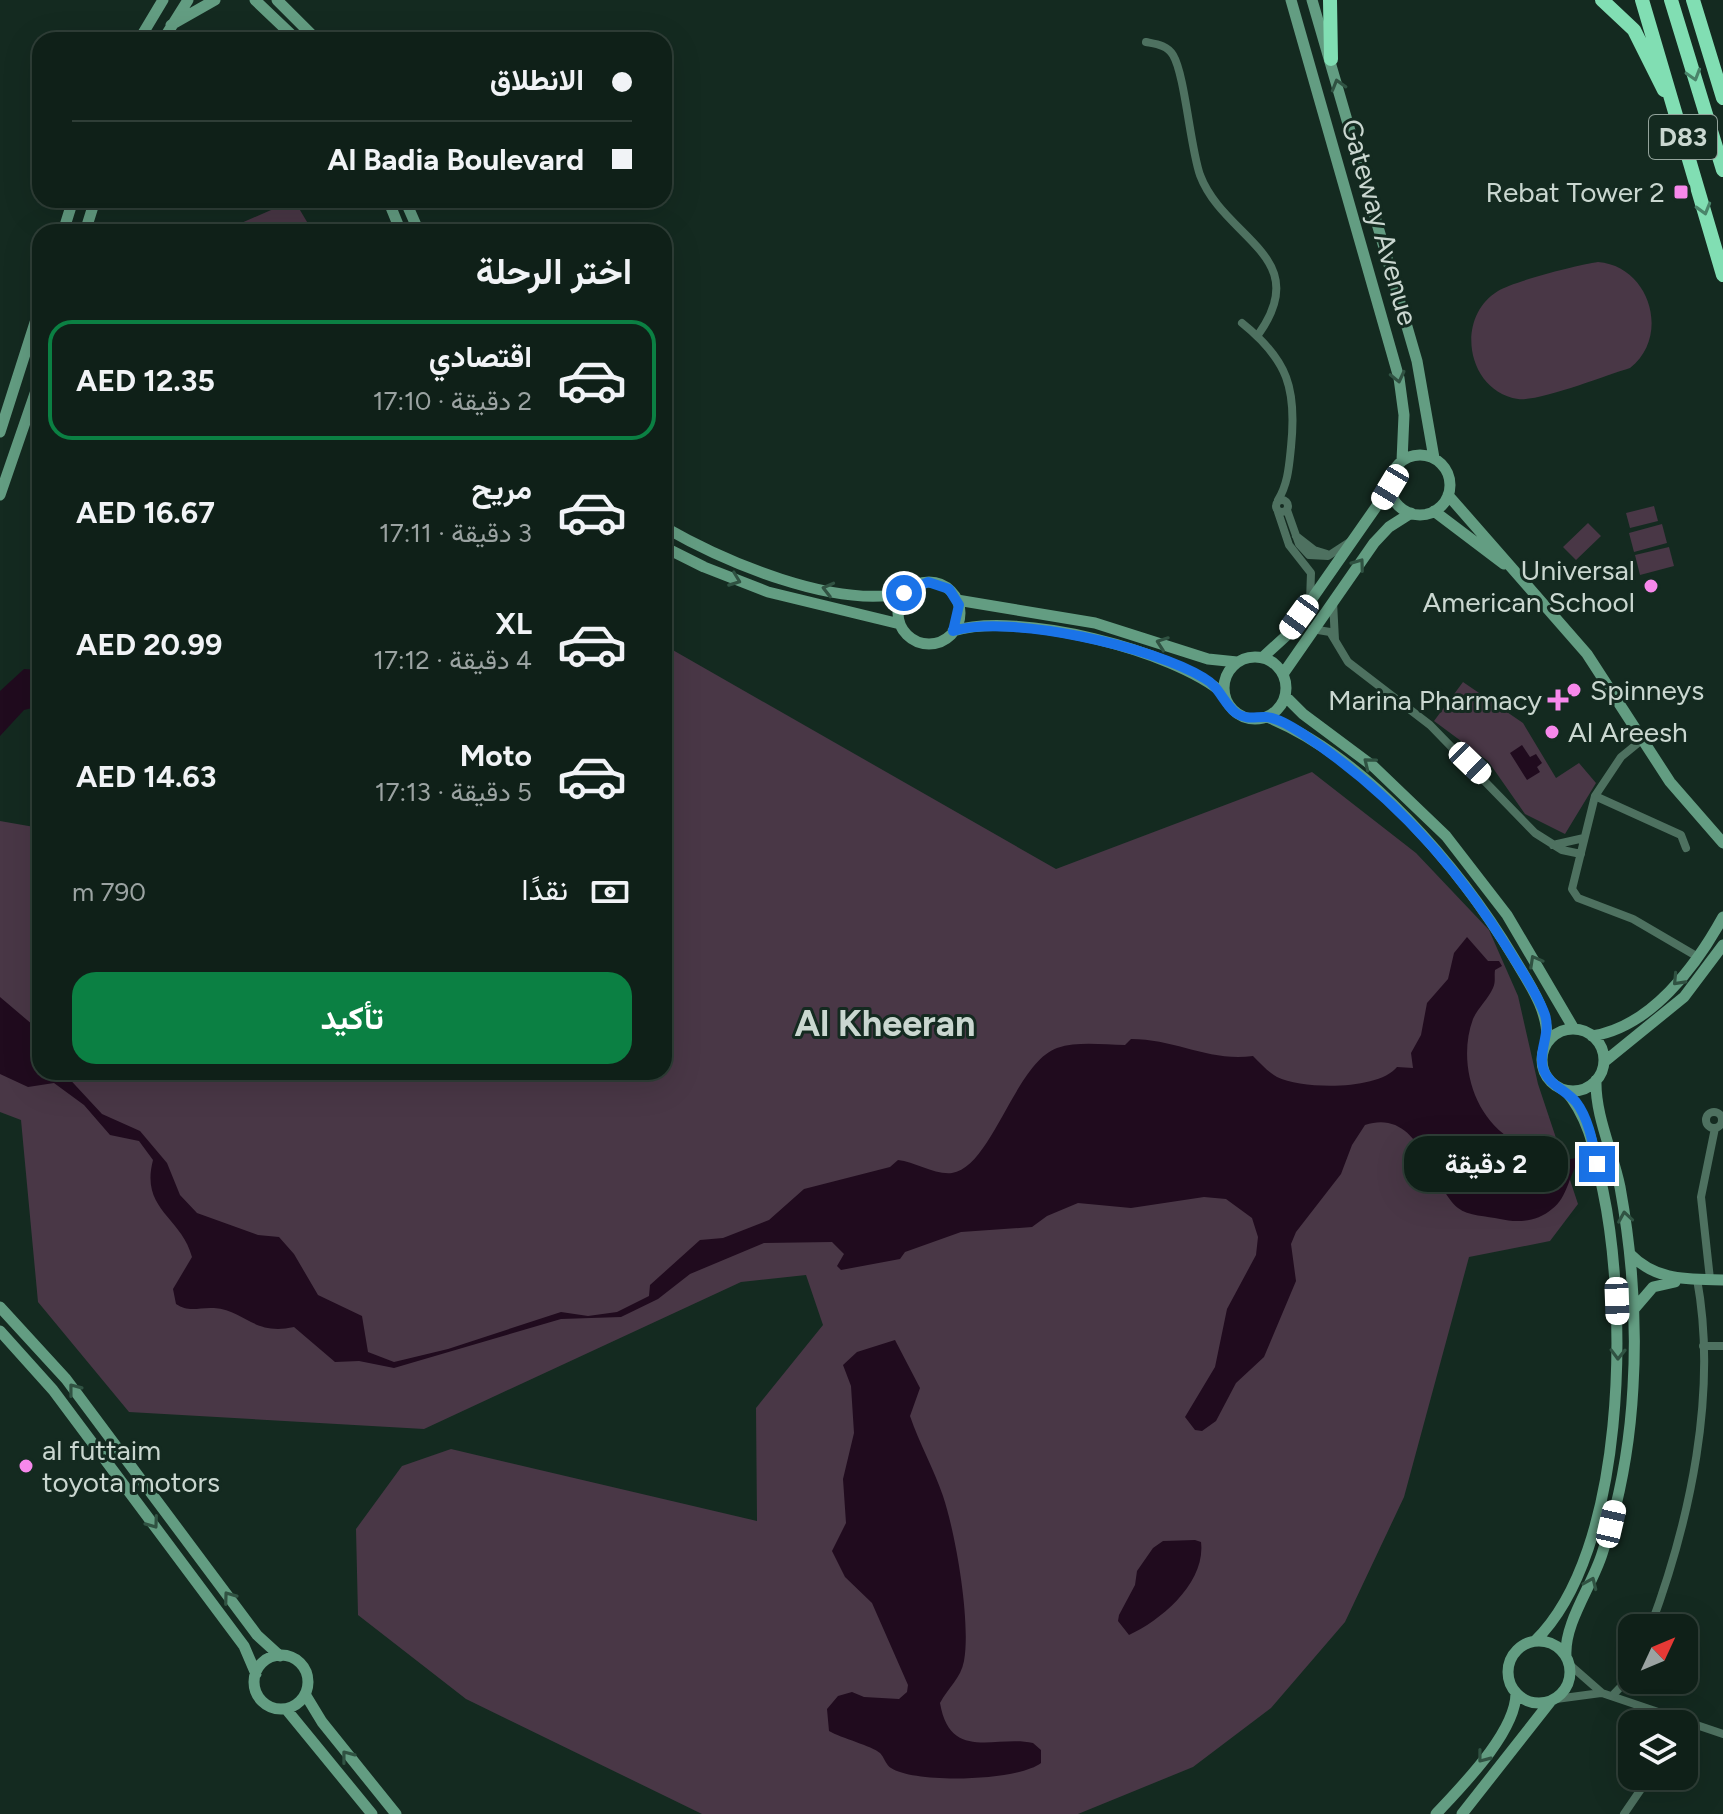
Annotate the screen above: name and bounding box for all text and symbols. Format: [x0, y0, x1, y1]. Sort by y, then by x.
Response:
text: الانطلاق [490, 61, 584, 98]
one-way arrow [1685, 67, 1701, 81]
one-way arrow [1331, 79, 1347, 93]
street label: Gateway Avenue [1334, 115, 1426, 329]
road number: D83 [1649, 115, 1717, 159]
text: Al Badia Boulevard [327, 141, 584, 178]
place label: Rebat Tower 2 [1485, 175, 1665, 209]
marker: Rebat Tower 2 [1672, 183, 1690, 201]
one-way arrow [1695, 202, 1711, 216]
text: اختر الرحلة [476, 250, 632, 293]
text: اقتصادي [429, 338, 532, 375]
icon: car [556, 344, 628, 416]
text: AED 12.35 [76, 362, 215, 399]
one-way arrow [1389, 370, 1406, 383]
text: 2 دقيقة · 17:10 [373, 385, 532, 417]
car [1367, 460, 1413, 514]
text: مريح [472, 470, 532, 507]
icon: car [556, 476, 628, 548]
text: AED 16.67 [76, 494, 215, 531]
text: 3 دقيقة · 17:11 [379, 517, 532, 549]
place label: Universal American School [1422, 553, 1635, 619]
one-way arrow [1349, 558, 1364, 572]
one-way arrow [727, 570, 741, 587]
route start [886, 575, 922, 611]
marker: Universal American School [1642, 577, 1660, 595]
one-way arrow [822, 581, 835, 598]
car [1275, 591, 1323, 643]
text: XL [496, 605, 532, 642]
icon: car [556, 608, 628, 680]
text: AED 20.99 [76, 626, 222, 663]
one-way arrow [1156, 636, 1170, 653]
text: 4 دقيقة · 17:12 [373, 644, 532, 676]
place label: Spinneys [1590, 673, 1704, 707]
marker: Spinneys [1565, 681, 1583, 699]
place label: Marina Pharmacy [1328, 683, 1542, 717]
marker: Marina Pharmacy [1549, 691, 1567, 709]
place label: Al Areesh [1568, 715, 1688, 749]
marker: Al Areesh [1543, 723, 1561, 741]
text: Moto [460, 737, 532, 774]
car [1444, 738, 1496, 788]
icon: car [556, 740, 628, 812]
text: AED 14.63 [76, 758, 216, 795]
one-way arrow [1364, 758, 1378, 773]
text: 5 دقيقة · 17:13 [375, 776, 532, 808]
icon: cash [588, 870, 632, 914]
text: نقدًا [522, 871, 568, 908]
text: 790 m [72, 876, 146, 908]
one-way arrow [1530, 955, 1545, 969]
one-way arrow [1673, 971, 1688, 985]
button: تأكيد [72, 972, 632, 1064]
district label: Al Kheeran [795, 1002, 975, 1045]
callout: 2 دقيقة [1405, 1136, 1569, 1192]
route end [1579, 1146, 1615, 1182]
text: 2 دقيقة [1445, 1148, 1527, 1180]
one-way arrow [1617, 1211, 1634, 1224]
car [1604, 1277, 1630, 1325]
one-way arrow [1609, 1348, 1627, 1361]
one-way arrow [69, 1383, 83, 1398]
place label: al futtaim toyota motors [42, 1433, 220, 1499]
marker: al futtaim toyota motors [17, 1457, 35, 1475]
car [1594, 1498, 1628, 1550]
one-way arrow [144, 1514, 158, 1529]
one-way arrow [1581, 1577, 1597, 1592]
one-way arrow [225, 1591, 239, 1606]
north arrow [1618, 1614, 1698, 1694]
map controls [1618, 1614, 1698, 1790]
button: layers [1618, 1710, 1698, 1790]
one-way arrow [1479, 1748, 1493, 1763]
one-way arrow [343, 1750, 357, 1765]

